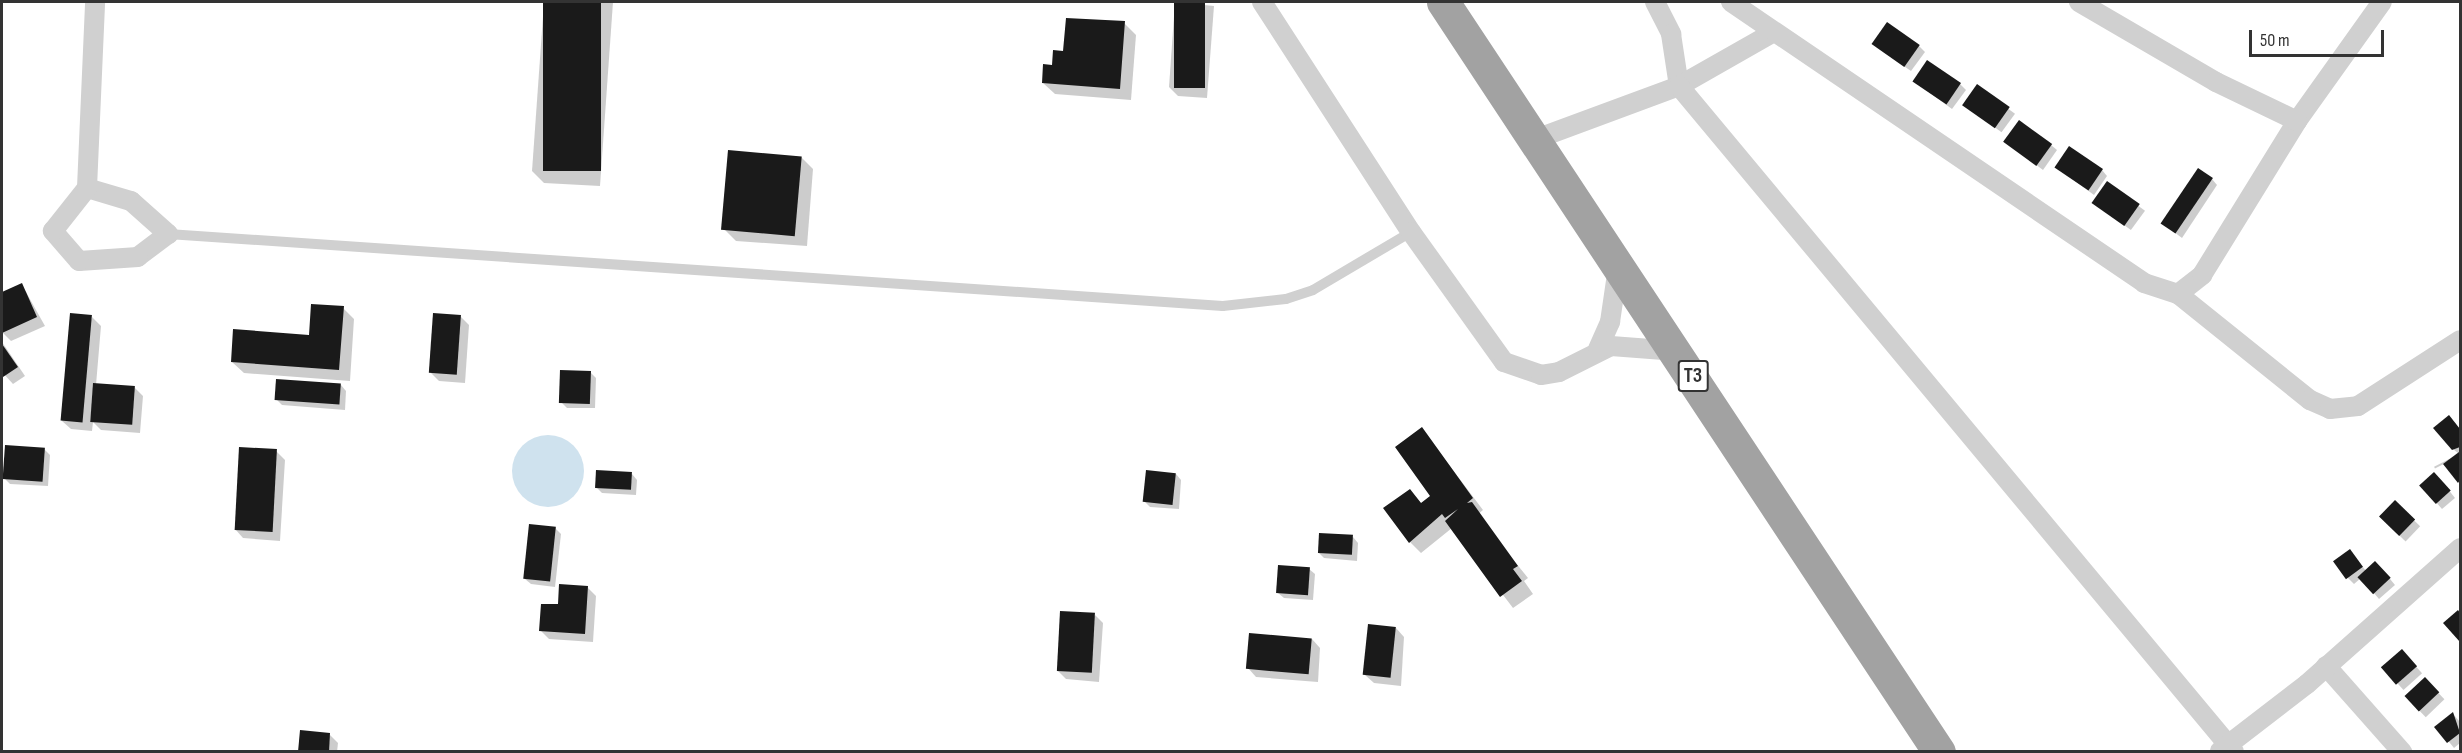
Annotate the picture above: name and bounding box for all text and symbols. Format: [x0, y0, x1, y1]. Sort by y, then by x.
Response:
scale bar [2252, 18, 2387, 56]
text: 50 m [2260, 30, 2290, 51]
road number: T3 [1676, 358, 1710, 394]

